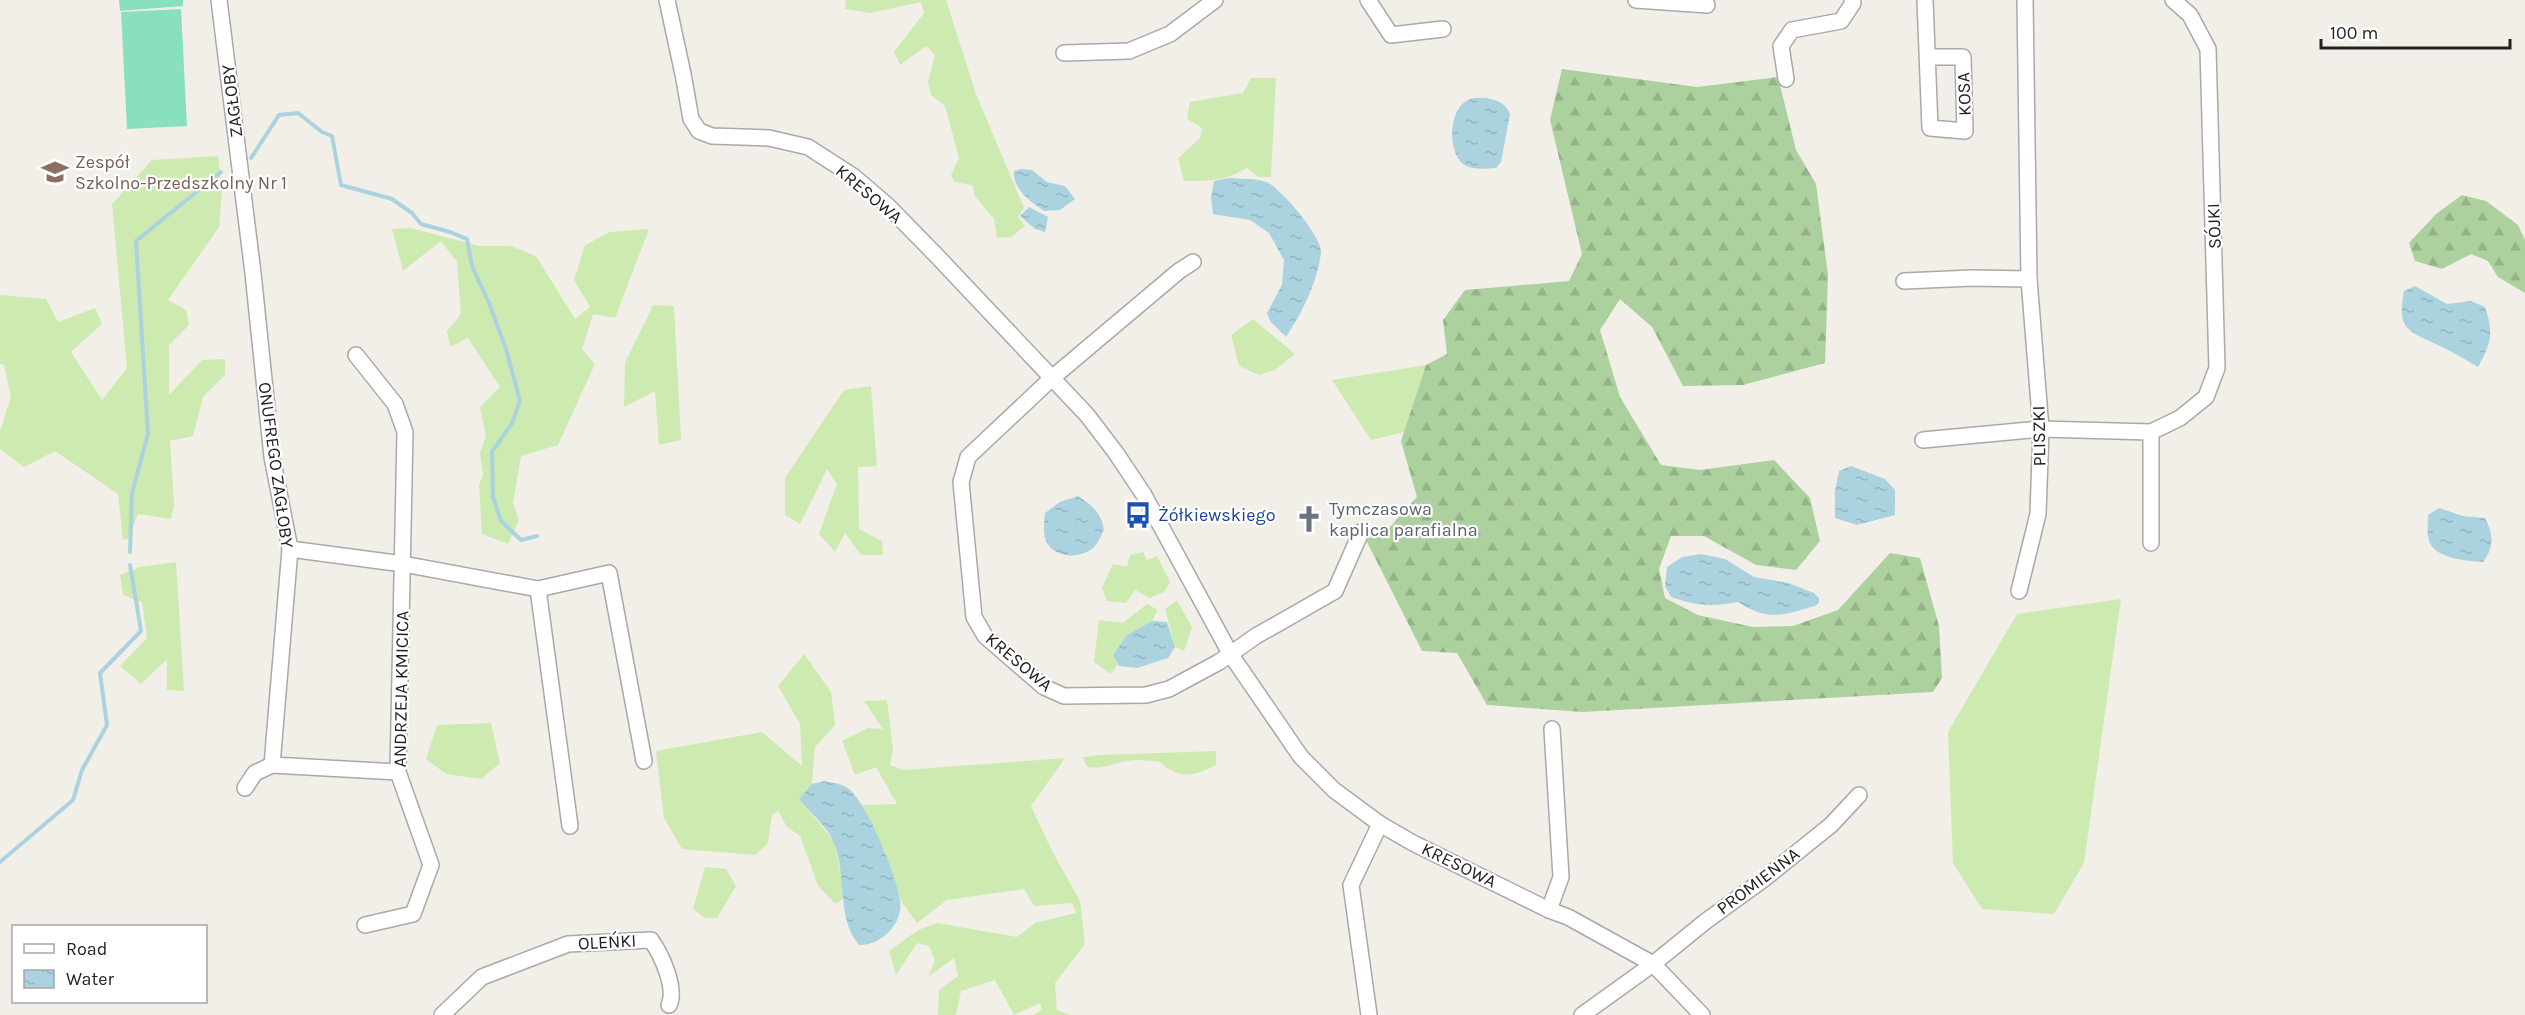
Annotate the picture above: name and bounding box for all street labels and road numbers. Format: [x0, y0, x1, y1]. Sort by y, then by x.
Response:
street label: ZAGŁOBY [217, 63, 247, 139]
street label: KOSA [1952, 72, 1976, 116]
street label: KRESOWA [831, 160, 907, 228]
street label: SÓJKI [2201, 203, 2226, 249]
street label: ONUFREGO ZAGŁOBY [253, 381, 299, 550]
street label: PLISZKI [2027, 405, 2051, 467]
street label: ANDRZEJA KMICICA [389, 610, 413, 768]
street label: KRESOWA [981, 628, 1057, 696]
street label: KRESOWA [1418, 837, 1500, 893]
street label: PROMIENNA [1712, 843, 1804, 919]
street label: OLEŃKI [577, 928, 637, 955]

